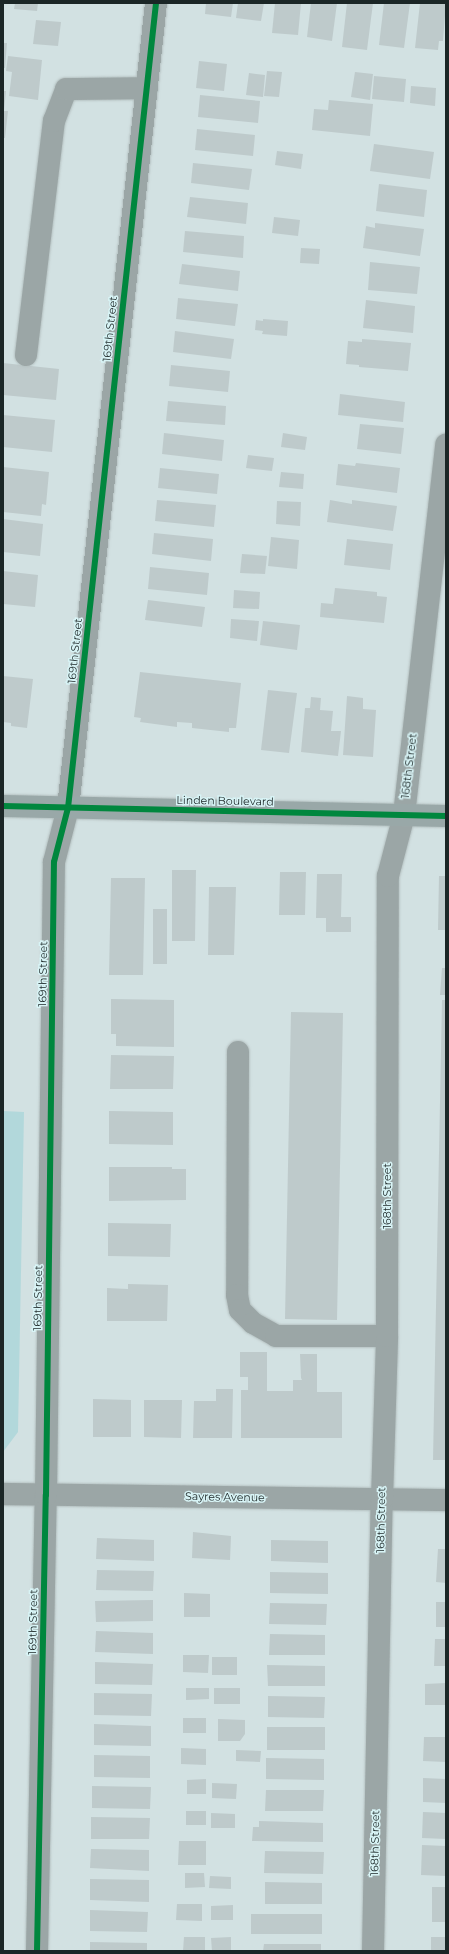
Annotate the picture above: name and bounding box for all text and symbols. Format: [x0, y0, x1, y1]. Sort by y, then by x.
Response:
street label: 169th Street [100, 296, 120, 362]
street label: 169th Street [65, 618, 85, 684]
street label: 168th Street [398, 733, 420, 799]
street label: Linden Boulevard [176, 794, 274, 808]
street label: 169th Street [36, 941, 50, 1007]
street label: 168th Street [380, 1163, 394, 1229]
street label: 169th Street [31, 1265, 45, 1331]
street label: 168th Street [374, 1487, 388, 1553]
street label: Sayres Avenue [185, 1490, 265, 1504]
street label: 169th Street [26, 1589, 40, 1655]
street label: 168th Street [368, 1810, 382, 1876]

